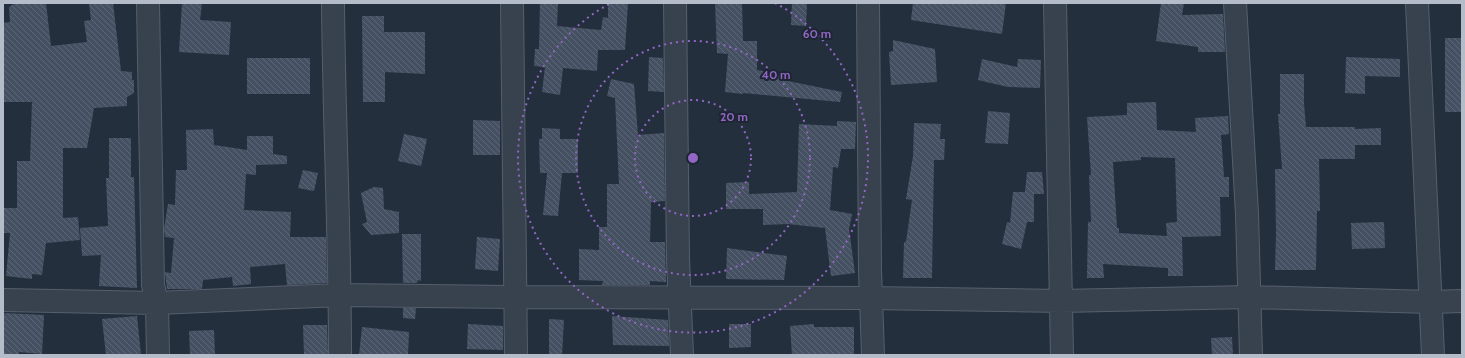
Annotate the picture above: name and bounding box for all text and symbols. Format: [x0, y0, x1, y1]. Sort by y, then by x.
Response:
text: 60 m [803, 26, 831, 41]
text: 40 m [761, 67, 791, 82]
text: 20 m [720, 109, 748, 124]
centre of rings [686, 151, 700, 165]

